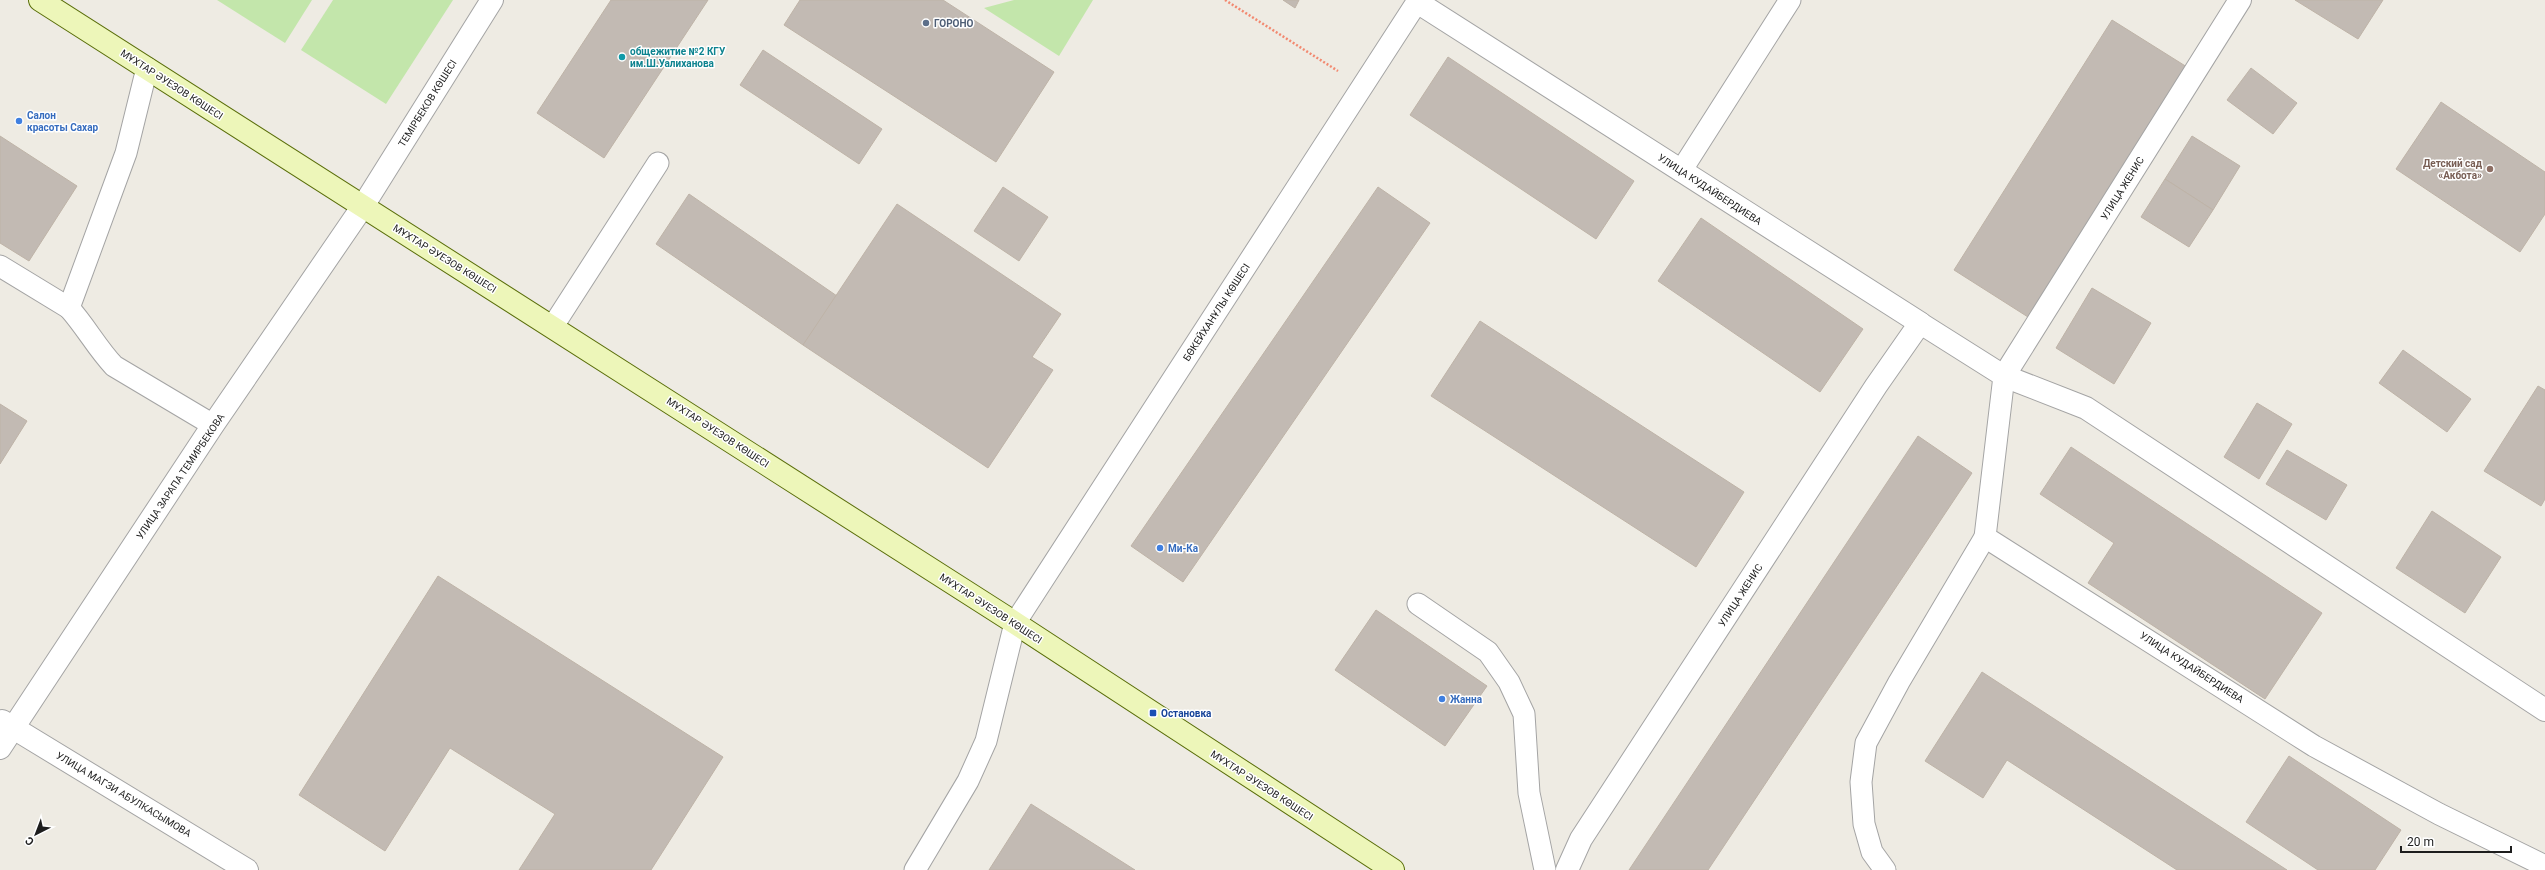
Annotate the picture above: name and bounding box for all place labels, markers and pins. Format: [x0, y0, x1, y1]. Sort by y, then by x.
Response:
marker: ГОРОНО [921, 18, 931, 28]
place label: ГОРОНО [934, 18, 974, 29]
place label: общежитие №2 КГУ им.Ш.Уалиханова [630, 46, 726, 69]
marker: общежитие №2 КГУ им.Ш.Уалиханова [617, 52, 627, 62]
place label: Салон красоты Сахар [27, 110, 99, 133]
marker: Салон красоты Сахар [14, 116, 24, 126]
place label: Детский сад «Акбота» [2423, 158, 2483, 181]
marker: Детский сад «Акбота» [2485, 164, 2495, 174]
marker: Ми-Ка [1155, 543, 1165, 553]
place label: Ми-Ка [1168, 543, 1199, 554]
marker: Жанна [1437, 694, 1447, 704]
place label: Жанна [1450, 694, 1483, 705]
marker: Остановка [1148, 708, 1158, 718]
place label: Остановка [1161, 708, 1212, 719]

